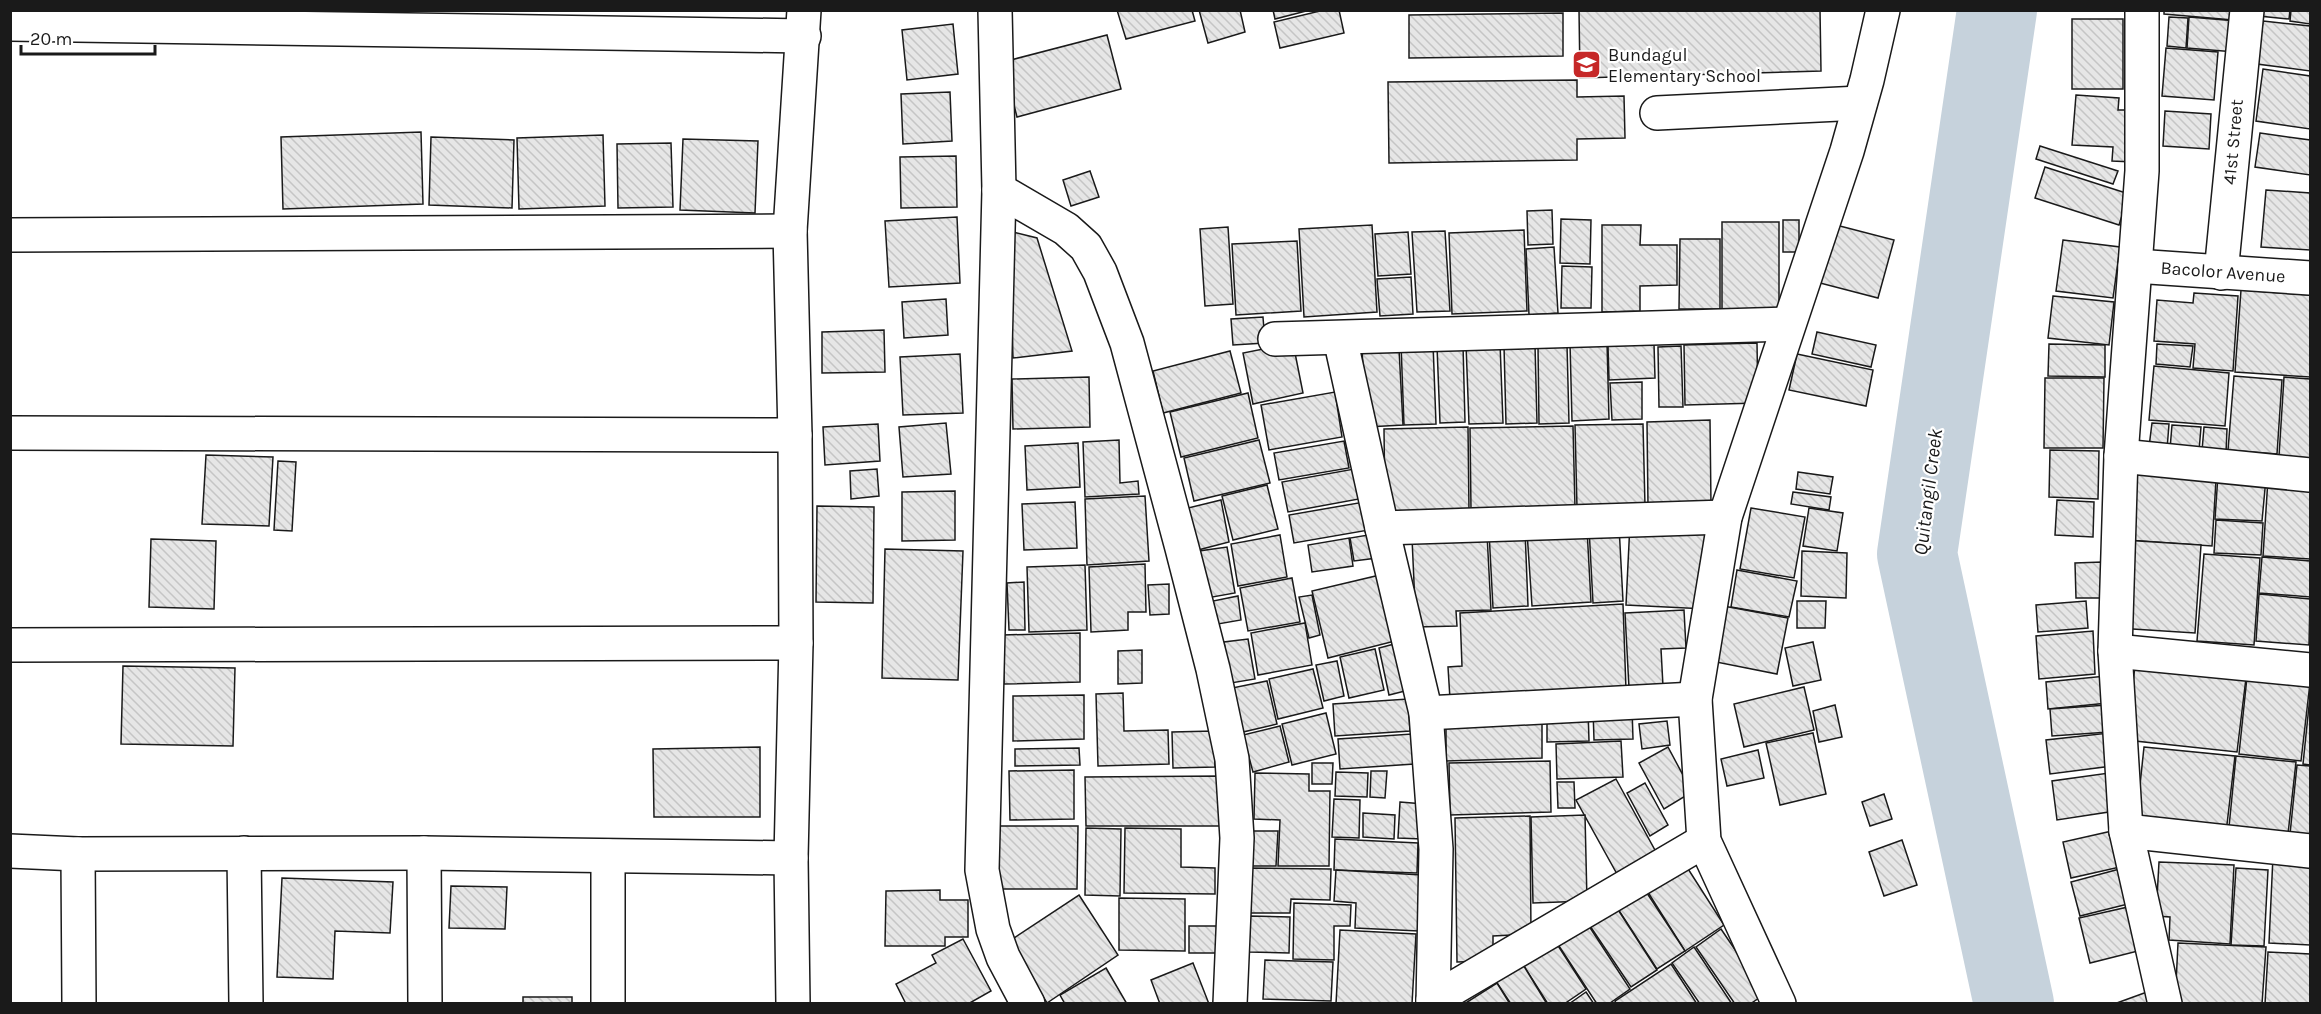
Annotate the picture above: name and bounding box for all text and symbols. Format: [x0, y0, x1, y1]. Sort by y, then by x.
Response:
scale bar [21, 18, 154, 56]
text: 20 m [30, 28, 72, 50]
place label: Bundagul Elementary School [1608, 44, 1761, 87]
school or university icon: Bundagul Elementary School [1571, 49, 1603, 81]
street label: 41st Street [2218, 98, 2248, 186]
street label: Bacolor Avenue [2160, 257, 2286, 287]
water label: Quitangil Creek [1909, 427, 1947, 557]

